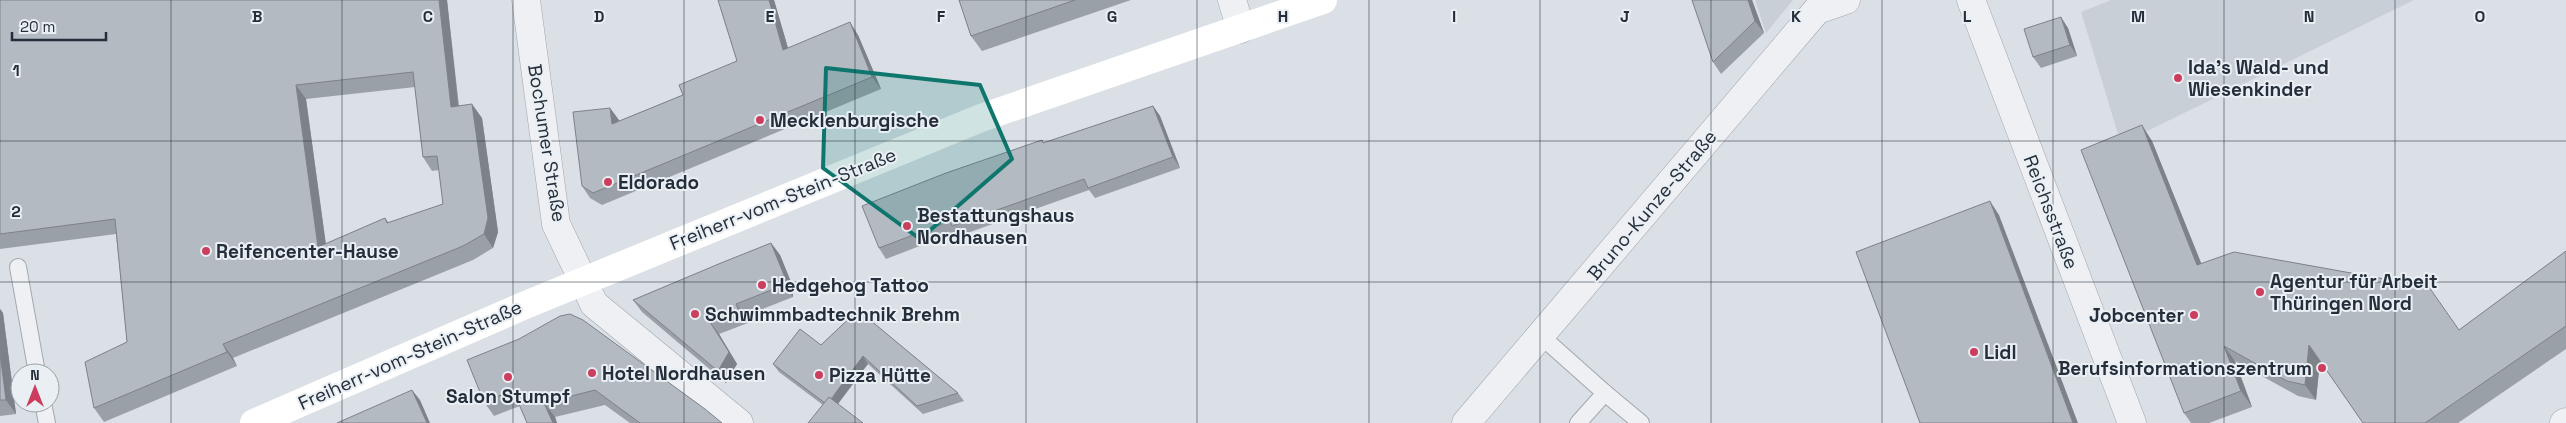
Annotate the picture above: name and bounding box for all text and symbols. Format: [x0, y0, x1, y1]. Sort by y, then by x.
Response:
text: B [252, 6, 262, 27]
text: C [423, 6, 433, 27]
text: D [594, 6, 604, 27]
text: E [766, 6, 775, 27]
text: F [937, 6, 946, 27]
text: G [1107, 6, 1117, 27]
text: H [1278, 6, 1288, 27]
text: I [1452, 6, 1456, 27]
text: J [1620, 6, 1630, 27]
text: K [1791, 6, 1801, 27]
text: L [1963, 6, 1972, 27]
text: M [2131, 6, 2145, 27]
text: N [2304, 6, 2314, 27]
text: O [2475, 6, 2486, 27]
scale bar [12, 10, 106, 42]
text: 20 m [20, 17, 55, 36]
place label: Ida's Wald- und Wiesenkinder [2188, 55, 2329, 102]
text: 1 [12, 60, 20, 81]
street label: Bochumer Straße [522, 62, 572, 224]
marker: Ida's Wald- und Wiesenkinder [2172, 72, 2184, 84]
place label: Mecklenburgische [770, 108, 939, 133]
marker: Mecklenburgische [754, 114, 766, 126]
street label: Bruno-Kunze-Straße [1582, 125, 1722, 285]
street label: Freiherr-vom-Stein-Straße [666, 142, 900, 256]
street label: Reichsstraße [2018, 151, 2084, 273]
place label: Eldorado [618, 170, 699, 195]
marker: Eldorado [602, 176, 614, 188]
text: 2 [11, 201, 21, 222]
place label: Bestattungshaus Nordhausen [917, 203, 1074, 250]
marker: Bestattungshaus Nordhausen [901, 220, 913, 232]
place label: Reifencenter-Hause [216, 239, 399, 264]
marker: Reifencenter-Hause [200, 245, 212, 257]
place label: Agentur für Arbeit Thüringen Nord [2270, 269, 2438, 316]
place label: Hedgehog Tattoo [772, 273, 929, 298]
marker: Hedgehog Tattoo [756, 279, 768, 291]
marker: Agentur für Arbeit Thüringen Nord [2254, 286, 2266, 298]
street label: Freiherr-vom-Stein-Straße [294, 294, 526, 416]
place label: Schwimmbadtechnik Brehm [705, 302, 960, 327]
place label: Jobcenter [2089, 303, 2184, 328]
marker: Schwimmbadtechnik Brehm [689, 308, 701, 320]
marker: Jobcenter [2188, 309, 2200, 321]
place label: Lidl [1984, 340, 2017, 365]
marker: Lidl [1968, 346, 1980, 358]
place label: Berufsinformationszentrum [2058, 356, 2312, 381]
place label: Hotel Nordhausen [602, 361, 765, 386]
marker: Berufsinformationszentrum [2316, 362, 2328, 374]
north arrow [10, 363, 60, 413]
place label: Pizza Hütte [829, 363, 931, 388]
text: N [30, 366, 40, 384]
marker: Hotel Nordhausen [586, 367, 598, 379]
marker: Pizza Hütte [813, 369, 825, 381]
marker: Salon Stumpf [502, 371, 514, 383]
place label: Salon Stumpf [446, 384, 570, 409]

